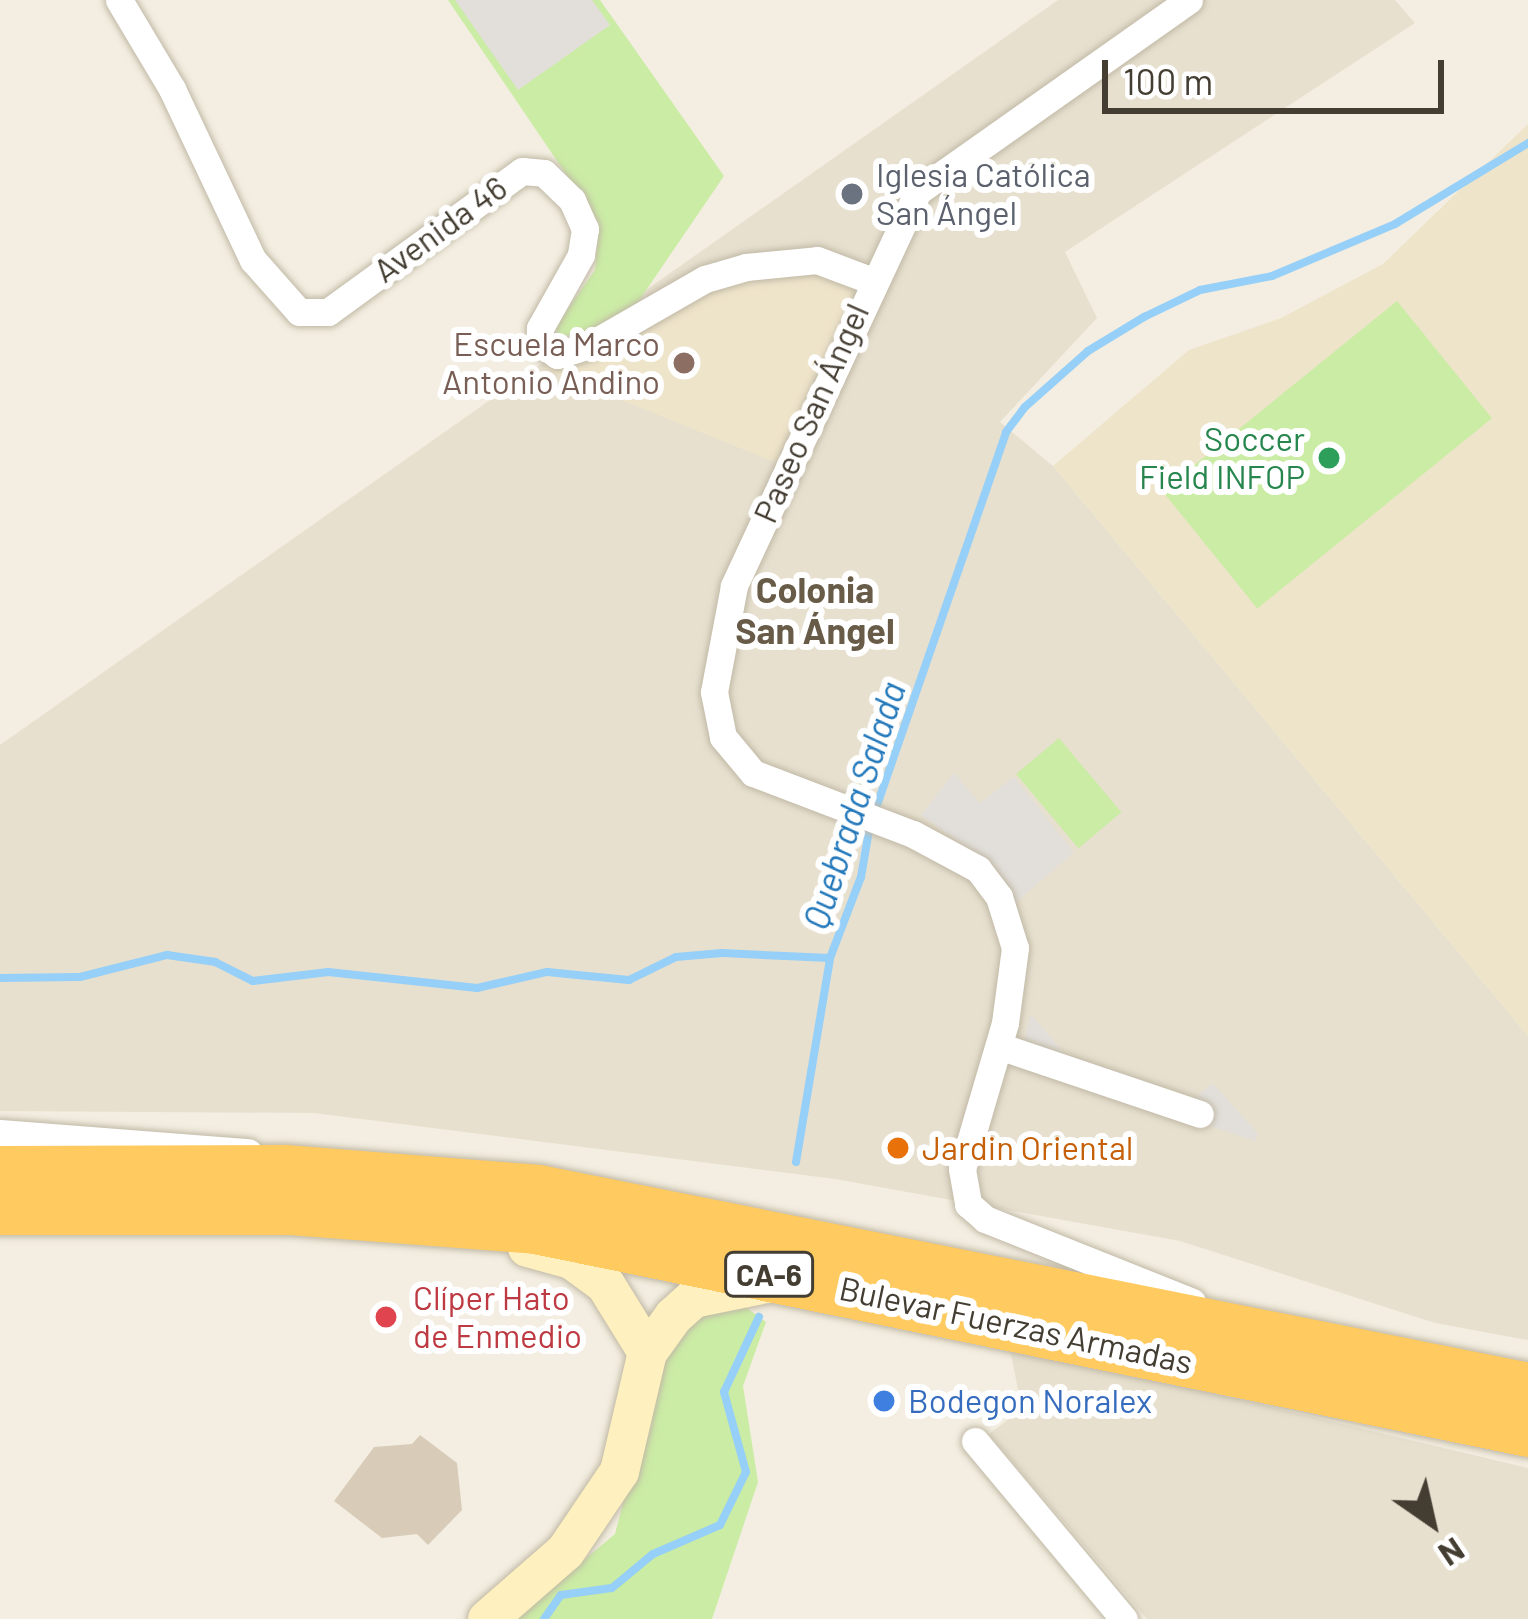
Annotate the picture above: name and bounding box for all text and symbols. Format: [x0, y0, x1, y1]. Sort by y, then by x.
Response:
scale bar [1108, 36, 1450, 110]
text: 100 m [1123, 59, 1213, 102]
place label: Iglesia Católica San Ángel [876, 155, 1091, 233]
street label: Avenida 46 [366, 168, 514, 290]
marker: Iglesia Católica San Ángel [839, 181, 865, 207]
street label: Paseo San Ángel [745, 297, 877, 529]
place label: Escuela Marco Antonio Andino [442, 324, 660, 402]
marker: Escuela Marco Antonio Andino [671, 350, 697, 376]
place label: Soccer Field INFOP [1139, 419, 1305, 497]
marker: Soccer Field INFOP [1316, 445, 1342, 471]
district label: Colonia San Ángel [735, 566, 895, 651]
water label: Quebrada Salada [793, 676, 913, 934]
place label: Jardin Oriental [922, 1128, 1133, 1168]
marker: Jardin Oriental [885, 1135, 911, 1161]
road number: CA-6 [724, 1250, 814, 1298]
street label: Bulevar Fuerzas Armadas [836, 1268, 1196, 1382]
place label: Clíper Hato de Enmedio [413, 1278, 582, 1356]
marker: Clíper Hato de Enmedio [370, 1301, 402, 1333]
place label: Bodegon Noralex [908, 1381, 1152, 1421]
marker: Bodegon Noralex [871, 1388, 897, 1414]
north arrow [1372, 1463, 1492, 1583]
text: N [1432, 1530, 1472, 1576]

